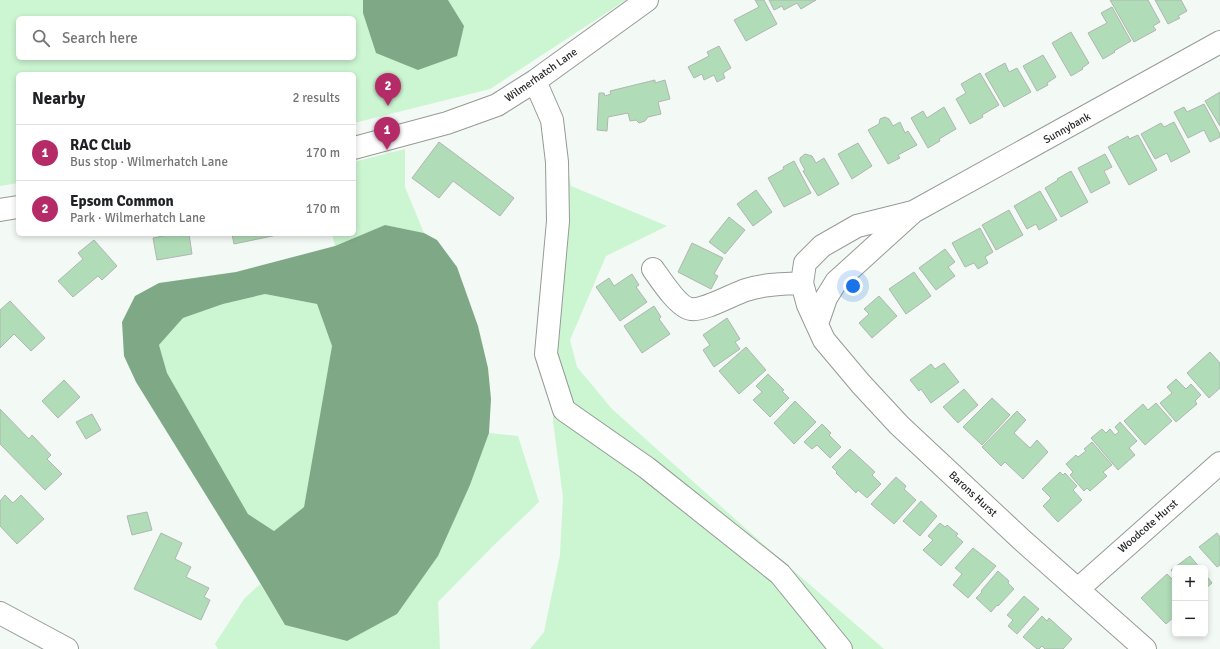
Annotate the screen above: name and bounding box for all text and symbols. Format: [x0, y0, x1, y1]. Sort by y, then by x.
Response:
search box [16, 16, 356, 60]
icon: search [30, 27, 52, 49]
text: Search here [62, 29, 138, 47]
street label: Wilmerhatch Lane [502, 45, 580, 105]
pin: 2 [375, 73, 401, 106]
text: Nearby [32, 88, 85, 109]
text: 2 results [292, 90, 340, 106]
street label: Sunnybank [1041, 109, 1093, 146]
pin: 1 [374, 117, 400, 150]
text: RAC Club [70, 136, 131, 154]
text: 1 [41, 145, 49, 161]
text: 170 m [306, 145, 340, 161]
text: Bus stop · Wilmerhatch Lane [70, 154, 228, 170]
text: Epsom Common [70, 192, 174, 210]
text: 2 [41, 201, 49, 217]
text: 170 m [306, 201, 340, 217]
text: Park · Wilmerhatch Lane [70, 210, 206, 226]
your location [843, 276, 863, 296]
street label: Barons Hurst [946, 468, 1000, 520]
street label: Woodcote Hurst [1116, 496, 1181, 555]
map controls [1172, 565, 1208, 637]
button: + [1172, 565, 1208, 601]
button: − [1172, 601, 1208, 637]

